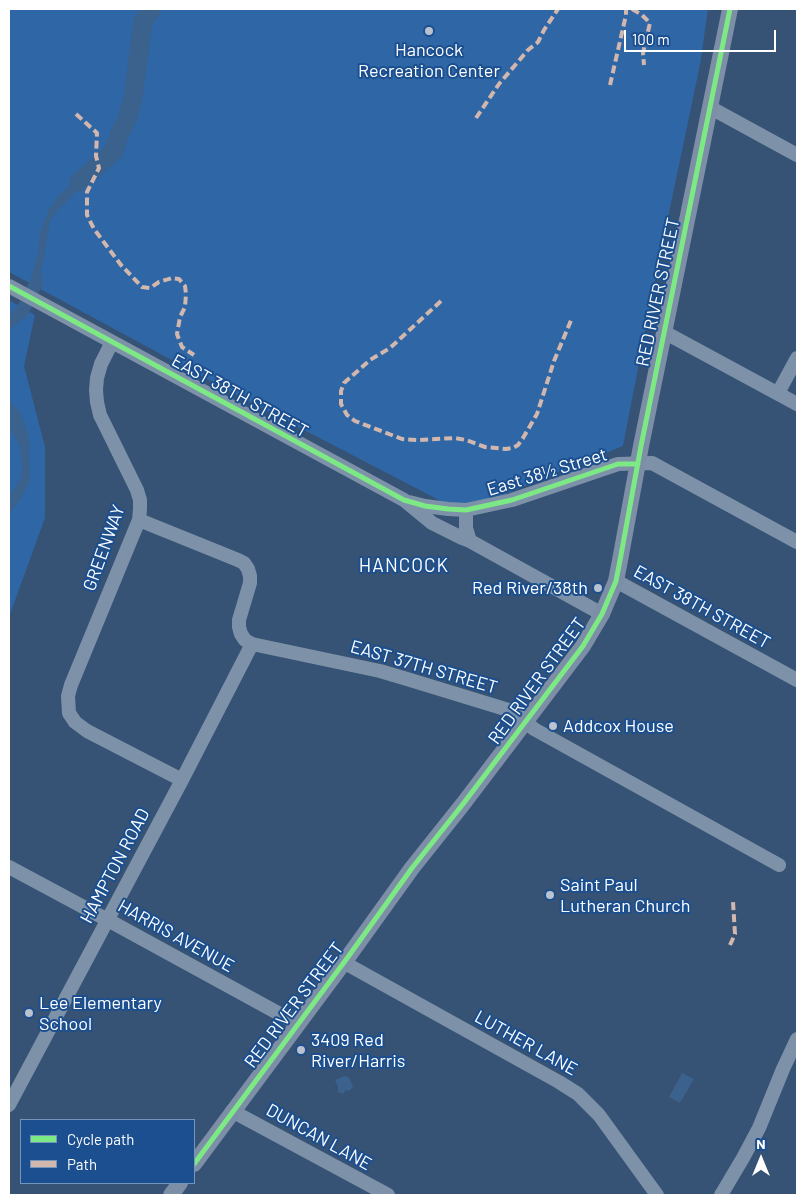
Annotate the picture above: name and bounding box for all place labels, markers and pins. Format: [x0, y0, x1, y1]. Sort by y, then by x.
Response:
marker: Hancock Recreation Center [423, 25, 435, 37]
place label: Hancock Recreation Center [358, 39, 500, 82]
place label: Red River/38th [472, 577, 588, 599]
marker: Red River/38th [592, 582, 604, 594]
place label: Addcox House [563, 715, 674, 737]
marker: Addcox House [547, 720, 559, 732]
place label: Saint Paul Lutheran Church [560, 874, 690, 916]
marker: Saint Paul Lutheran Church [544, 889, 556, 901]
place label: Lee Elementary School [39, 992, 162, 1034]
marker: Lee Elementary School [23, 1007, 35, 1019]
place label: 3409 Red River/Harris [311, 1029, 406, 1072]
marker: 3409 Red River/Harris [295, 1044, 307, 1056]

